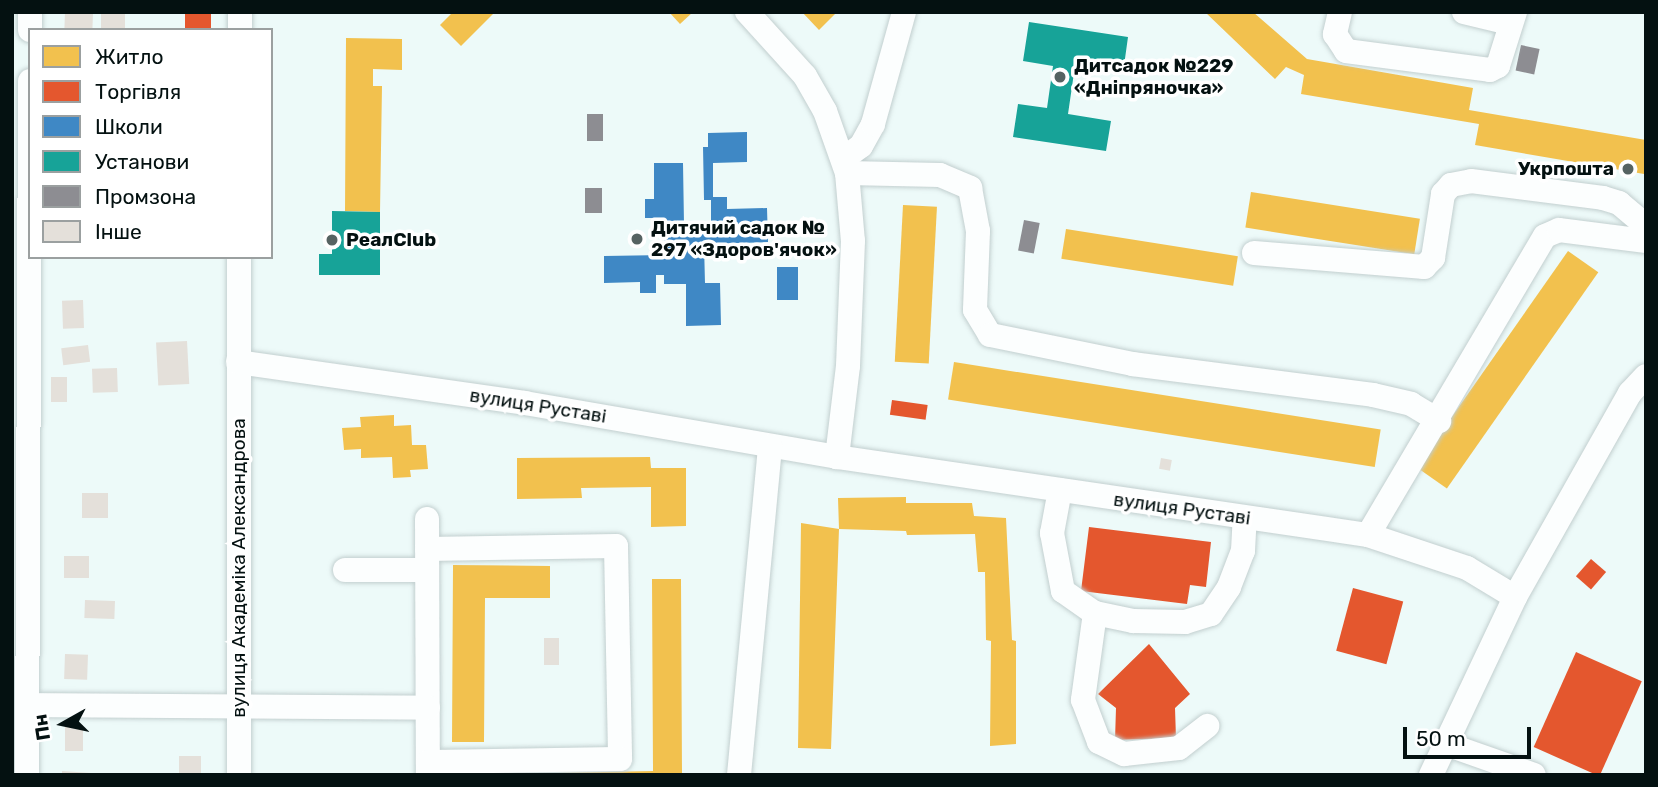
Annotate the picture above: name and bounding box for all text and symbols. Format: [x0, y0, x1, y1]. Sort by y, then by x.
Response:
legend [28, 28, 273, 259]
text: Житло [95, 44, 164, 69]
place label: Дитсадок №229 «Дніпряночка» [1074, 55, 1234, 99]
marker: Дитсадок №229 «Дніпряночка» [1052, 69, 1068, 85]
text: Торгівля [95, 79, 181, 104]
text: Школи [95, 114, 163, 139]
text: Установи [95, 149, 189, 174]
place label: Укрпошта [1518, 158, 1614, 180]
marker: Укрпошта [1620, 161, 1636, 177]
text: Промзона [95, 184, 196, 209]
place label: Дитячий садок № 297 «Здоров'ячок» [651, 217, 837, 261]
text: Інше [95, 219, 142, 244]
place label: РеалClub [346, 229, 436, 251]
marker: Дитячий садок № 297 «Здоров'ячок» [629, 231, 645, 247]
marker: РеалClub [324, 232, 340, 248]
street label: вулиця Руставі [468, 384, 608, 428]
street label: вулиця Академіка Александрова [228, 418, 250, 718]
street label: вулиця Руставі [1112, 488, 1252, 530]
north arrow [28, 689, 98, 759]
text: Пн [28, 713, 55, 742]
scale bar [1406, 714, 1534, 758]
text: 50 m [1416, 726, 1466, 751]

